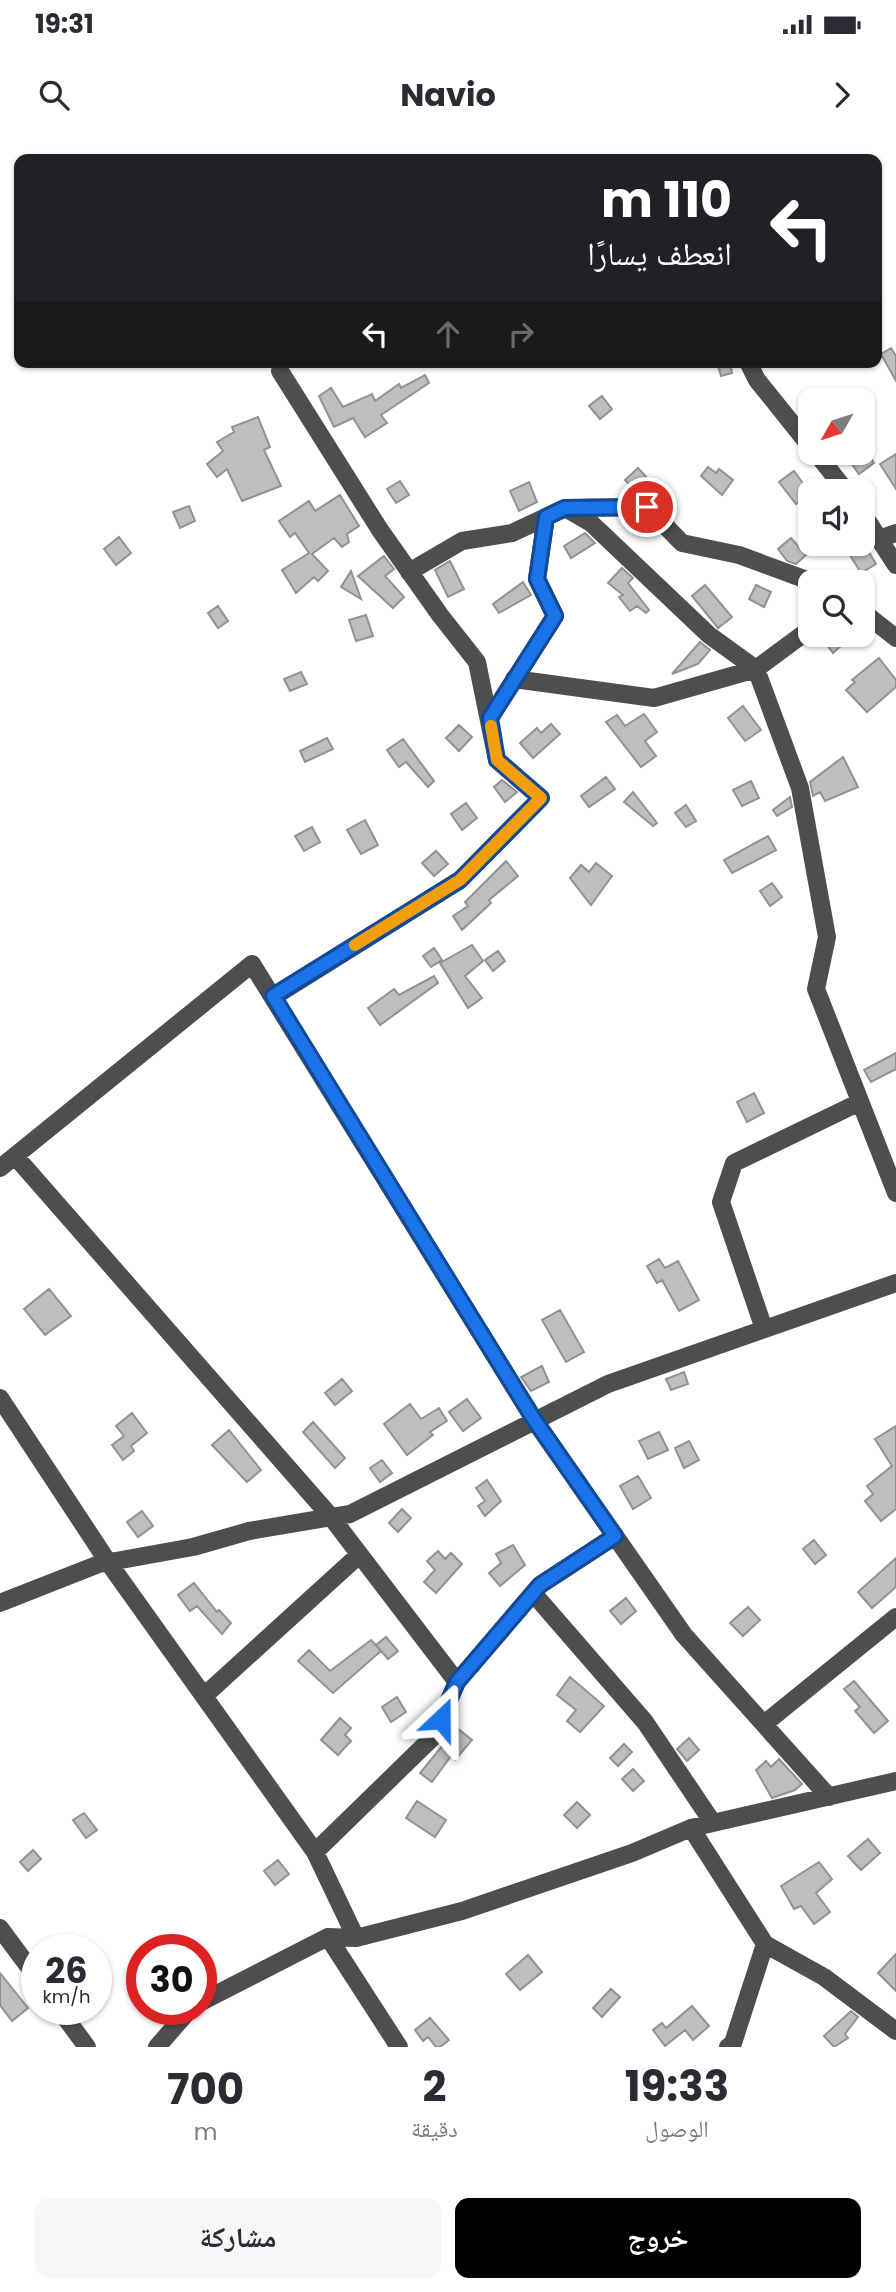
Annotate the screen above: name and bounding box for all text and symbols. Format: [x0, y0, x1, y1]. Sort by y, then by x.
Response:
text: 19:31 [35, 6, 94, 42]
text: Navio [400, 72, 496, 117]
icon: search [35, 76, 73, 114]
icon: forward [823, 76, 861, 114]
text: 110 m [601, 166, 732, 234]
icon: left [756, 182, 847, 273]
text: انعطف يسارًا [587, 231, 732, 276]
icon: left [356, 315, 394, 353]
icon: ahead [429, 315, 467, 353]
icon: right [502, 315, 540, 353]
north arrow [798, 388, 875, 466]
map controls [798, 388, 875, 647]
pin [617, 477, 677, 537]
button: sound [798, 479, 875, 556]
icon: arrive [628, 488, 666, 526]
button: search [798, 570, 875, 647]
position arrow [404, 1682, 478, 1756]
speed limit sign: 30 [126, 1934, 217, 2025]
text: 26 [45, 1946, 88, 1995]
text: km/h [43, 1984, 90, 2009]
text: 2 [422, 2057, 446, 2116]
text: 19:33 [625, 2057, 729, 2116]
text: 700 [167, 2060, 244, 2119]
text: دقيقة [411, 2113, 458, 2145]
text: الوصول [645, 2113, 709, 2145]
text: m [194, 2116, 217, 2148]
button: مشاركة [35, 2198, 441, 2278]
button: خروج [455, 2198, 861, 2278]

